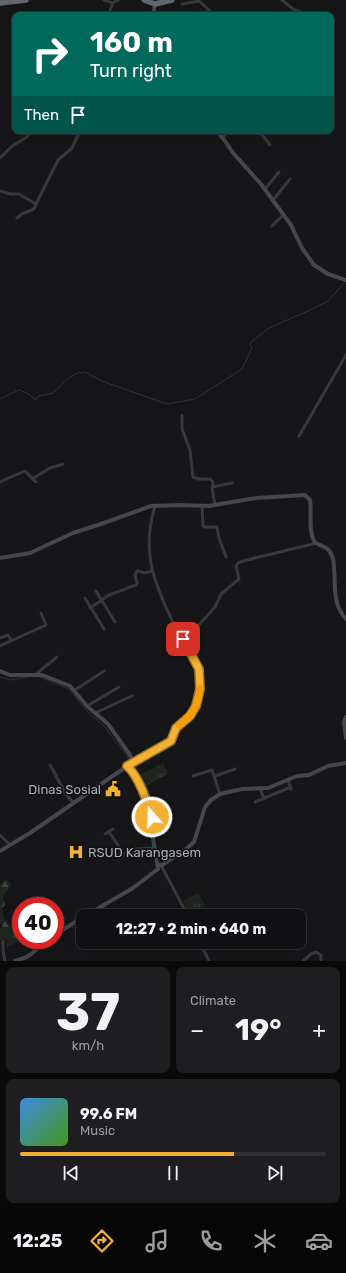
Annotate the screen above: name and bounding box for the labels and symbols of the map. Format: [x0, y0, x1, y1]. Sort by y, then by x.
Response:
pin [166, 622, 200, 656]
public building icon: Dinas Sosial [104, 780, 122, 798]
place label: Dinas Sosial [28, 782, 101, 797]
position arrow [131, 796, 173, 838]
hospital icon: RSUD Karangasem [67, 843, 85, 861]
place label: RSUD Karangasem [88, 845, 201, 861]
speed limit sign: 40 [12, 897, 64, 949]

